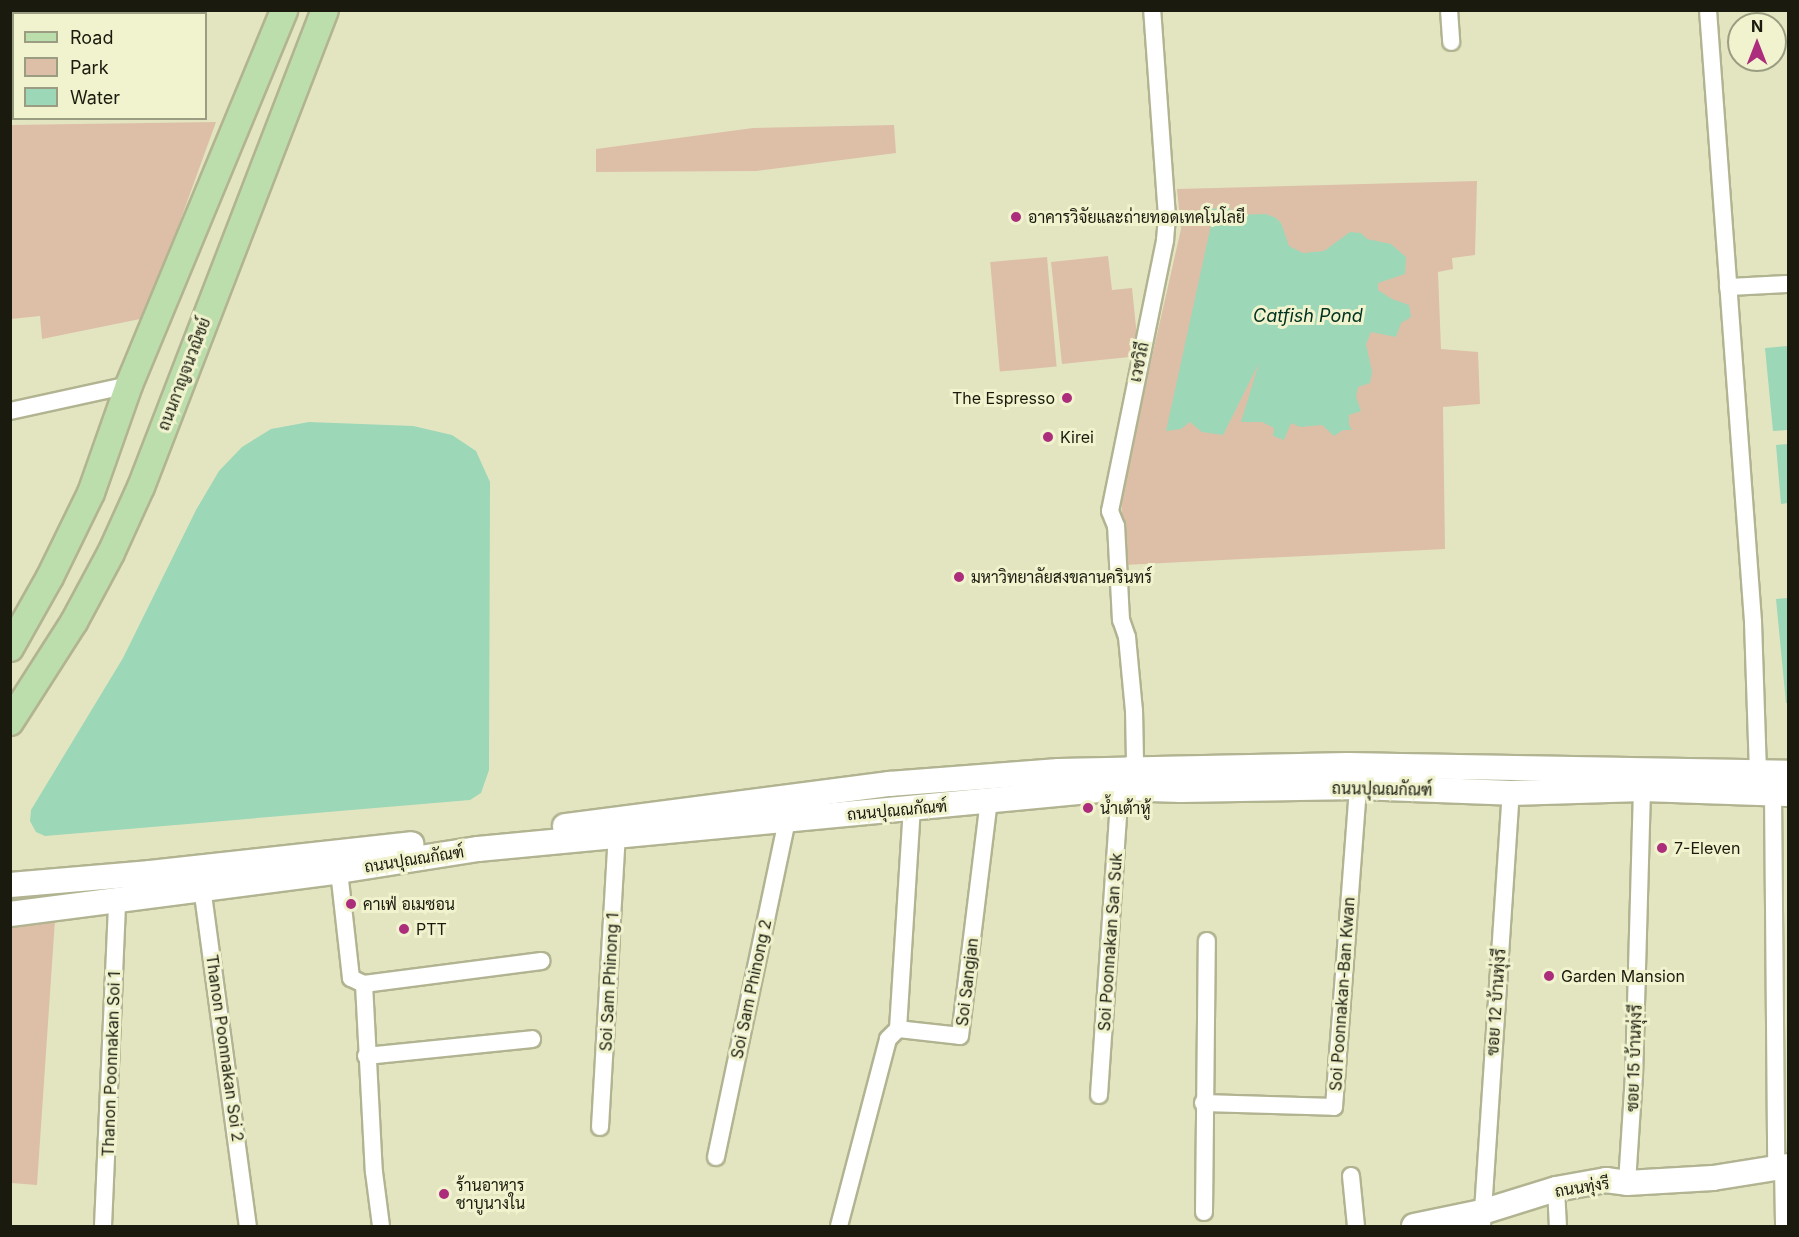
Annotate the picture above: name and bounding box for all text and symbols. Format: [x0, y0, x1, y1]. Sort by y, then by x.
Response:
legend [12, 12, 207, 120]
north arrow [1727, 12, 1787, 72]
text: N [1751, 16, 1763, 36]
text: Road [70, 27, 113, 48]
text: Park [70, 57, 109, 78]
text: Water [70, 87, 120, 108]
place label: อาคารวิจัยและถ่ายทอดเทคโนโลยี [1028, 207, 1245, 227]
marker: อาคารวิจัยและถ่ายทอดเทคโนโลยี [1009, 210, 1023, 224]
water label: Catfish Pond [1253, 305, 1363, 327]
street label: ถนนกาญจนวณิชย์ [154, 315, 214, 433]
street label: เวชวิถี [1125, 340, 1153, 384]
place label: The Espresso [952, 388, 1055, 408]
marker: The Espresso [1060, 391, 1074, 405]
place label: Kirei [1060, 427, 1094, 447]
marker: Kirei [1041, 430, 1055, 444]
place label: มหาวิทยาลัยสงขลานครินทร์ [971, 567, 1152, 587]
marker: มหาวิทยาลัยสงขลานครินทร์ [952, 570, 966, 584]
street label: ถนนปุณณกัณฑ์ [1332, 779, 1432, 799]
street label: ถนนปุณณกัณฑ์ [846, 796, 948, 824]
place label: น้ำเต้าหู้ [1100, 798, 1151, 818]
marker: น้ำเต้าหู้ [1081, 801, 1095, 815]
place label: 7-Eleven [1674, 838, 1740, 858]
marker: 7-Eleven [1655, 841, 1669, 855]
street label: ถนนปุณณกัณฑ์ [363, 842, 465, 876]
street label: Soi Poonnakan San Suk [1094, 852, 1126, 1032]
place label: คาเฟ่ อเมซอน [363, 894, 455, 914]
street label: Soi Poonnakan-Ban Kwan [1326, 896, 1358, 1092]
marker: คาเฟ่ อเมซอน [344, 897, 358, 911]
street label: Soi Sam Phinong 1 [596, 912, 622, 1052]
street label: Soi Sam Phinong 2 [727, 917, 775, 1061]
place label: PTT [416, 919, 447, 939]
marker: PTT [397, 922, 411, 936]
street label: Soi Sangjan [952, 937, 982, 1027]
street label: ซอย 12 บ้านทุ่งรี [1483, 948, 1509, 1056]
street label: Thanon Poonnakan Soi 2 [202, 953, 248, 1143]
place label: Garden Mansion [1561, 966, 1685, 986]
marker: Garden Mansion [1542, 969, 1556, 983]
street label: Thanon Poonnakan Soi 1 [98, 971, 124, 1157]
street label: ซอย 15 บ้านทุ่งรี [1623, 1004, 1645, 1112]
street label: ถนนทุ่งรี [1553, 1173, 1611, 1201]
place label: ร้านอาหาร ชาบูนางใน [456, 1175, 525, 1213]
marker: ร้านอาหาร ชาบูนางใน [437, 1187, 451, 1201]

